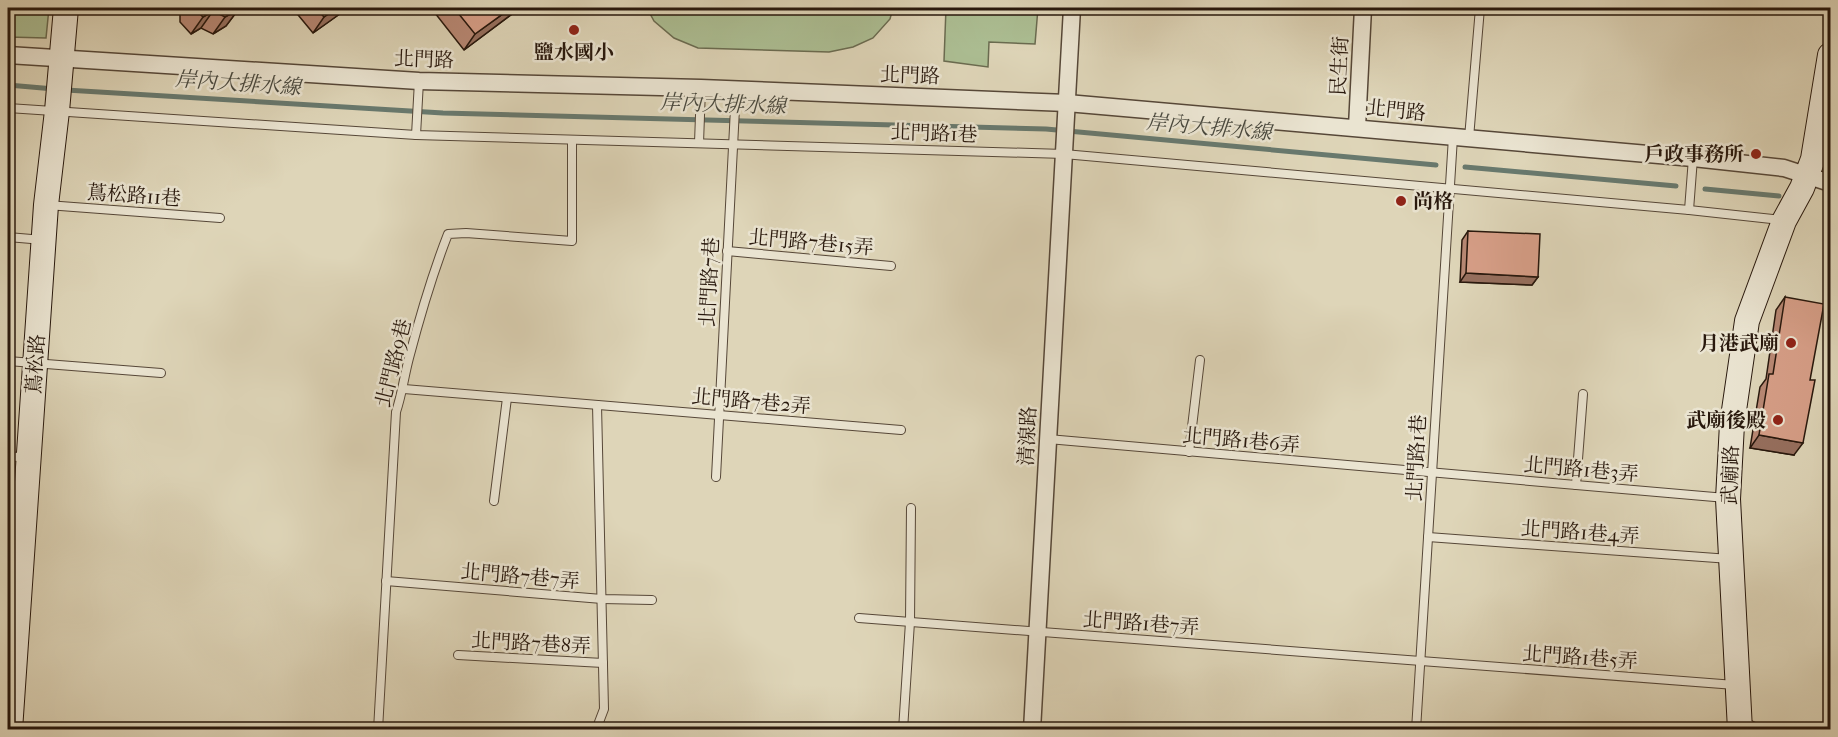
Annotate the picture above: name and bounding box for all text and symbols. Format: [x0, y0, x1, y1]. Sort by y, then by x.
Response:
marker: 鹽水國小 [567, 23, 581, 37]
street label: 民生街 [1326, 35, 1353, 97]
place label: 鹽水國小 [534, 41, 614, 64]
street label: 北門路 [394, 47, 454, 72]
street label: 北門路 [880, 63, 940, 88]
water label: 岸內大排水線 [174, 67, 304, 100]
water label: 岸內大排水線 [660, 90, 788, 118]
street label: 北門路 [1365, 96, 1427, 125]
water label: 岸內大排水線 [1145, 110, 1275, 145]
street label: 北門路1巷 [890, 120, 978, 147]
place label: 戶政事務所 [1644, 143, 1744, 166]
marker: 戶政事務所 [1749, 147, 1763, 161]
street label: 蔦松路11巷 [86, 181, 182, 210]
place label: 尚格 [1413, 190, 1453, 213]
marker: 尚格 [1394, 194, 1408, 208]
street label: 北門路7巷15弄 [748, 226, 874, 259]
street label: 北門路7巷 [696, 237, 723, 327]
street label: 北門路9巷 [371, 316, 416, 410]
place label: 月港武廟 [1699, 332, 1779, 355]
street label: 蔦松路 [22, 333, 49, 395]
marker: 月港武廟 [1784, 336, 1798, 350]
street label: 北門路7巷2弄 [690, 385, 812, 418]
street label: 清湶路 [1014, 405, 1041, 467]
place label: 武廟後殿 [1686, 409, 1766, 432]
marker: 武廟後殿 [1771, 413, 1785, 427]
street label: 北門路1巷 [1403, 414, 1430, 502]
street label: 北門路1巷6弄 [1181, 424, 1301, 457]
street label: 武廟路 [1718, 445, 1743, 505]
street label: 北門路1巷3弄 [1523, 453, 1639, 486]
street label: 北門路1巷4弄 [1520, 517, 1640, 548]
street label: 北門路7巷7弄 [460, 560, 580, 593]
street label: 北門路1巷7弄 [1082, 608, 1200, 639]
street label: 北門路7巷8弄 [471, 629, 591, 658]
street label: 北門路1巷5弄 [1521, 642, 1639, 673]

